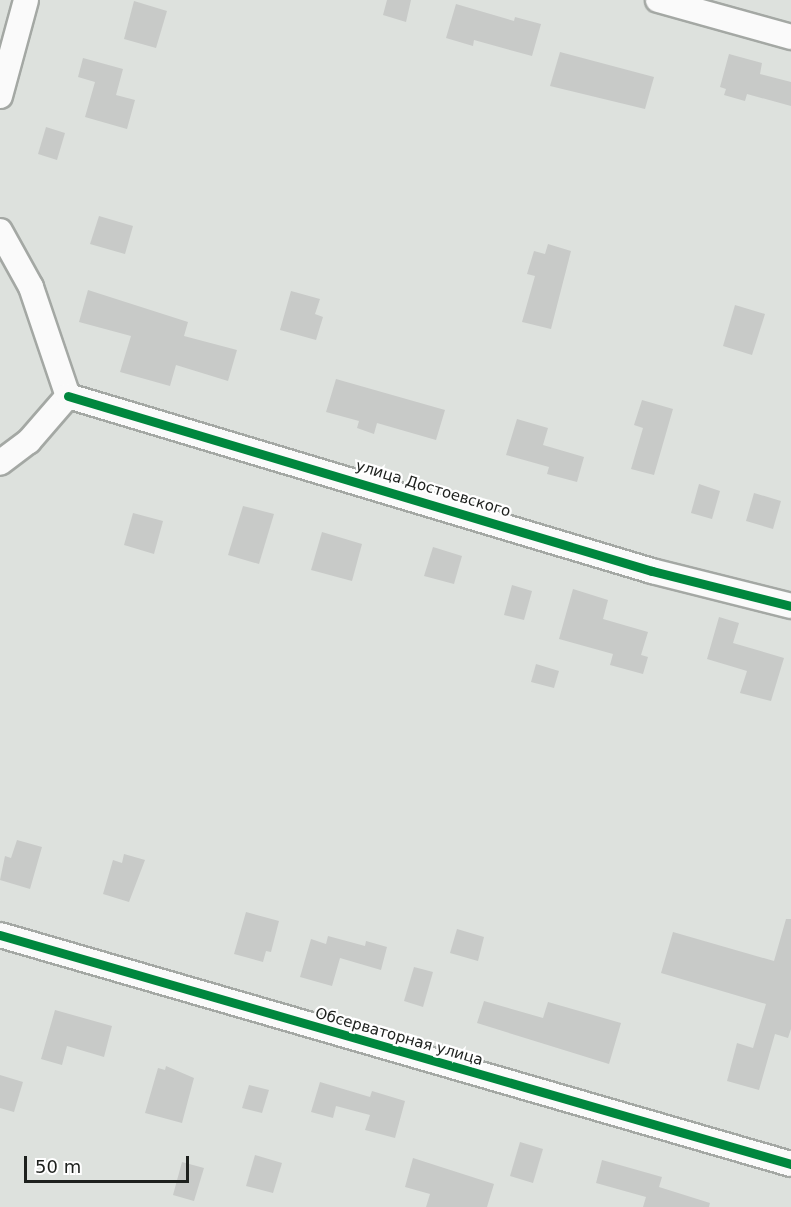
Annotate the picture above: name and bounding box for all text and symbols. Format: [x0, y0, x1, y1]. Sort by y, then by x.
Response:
street label: улица Достоевского [353, 457, 513, 521]
street label: Обсерваторная улица [313, 1004, 485, 1070]
scale bar [27, 1144, 192, 1182]
text: 50 m [35, 1156, 81, 1177]

